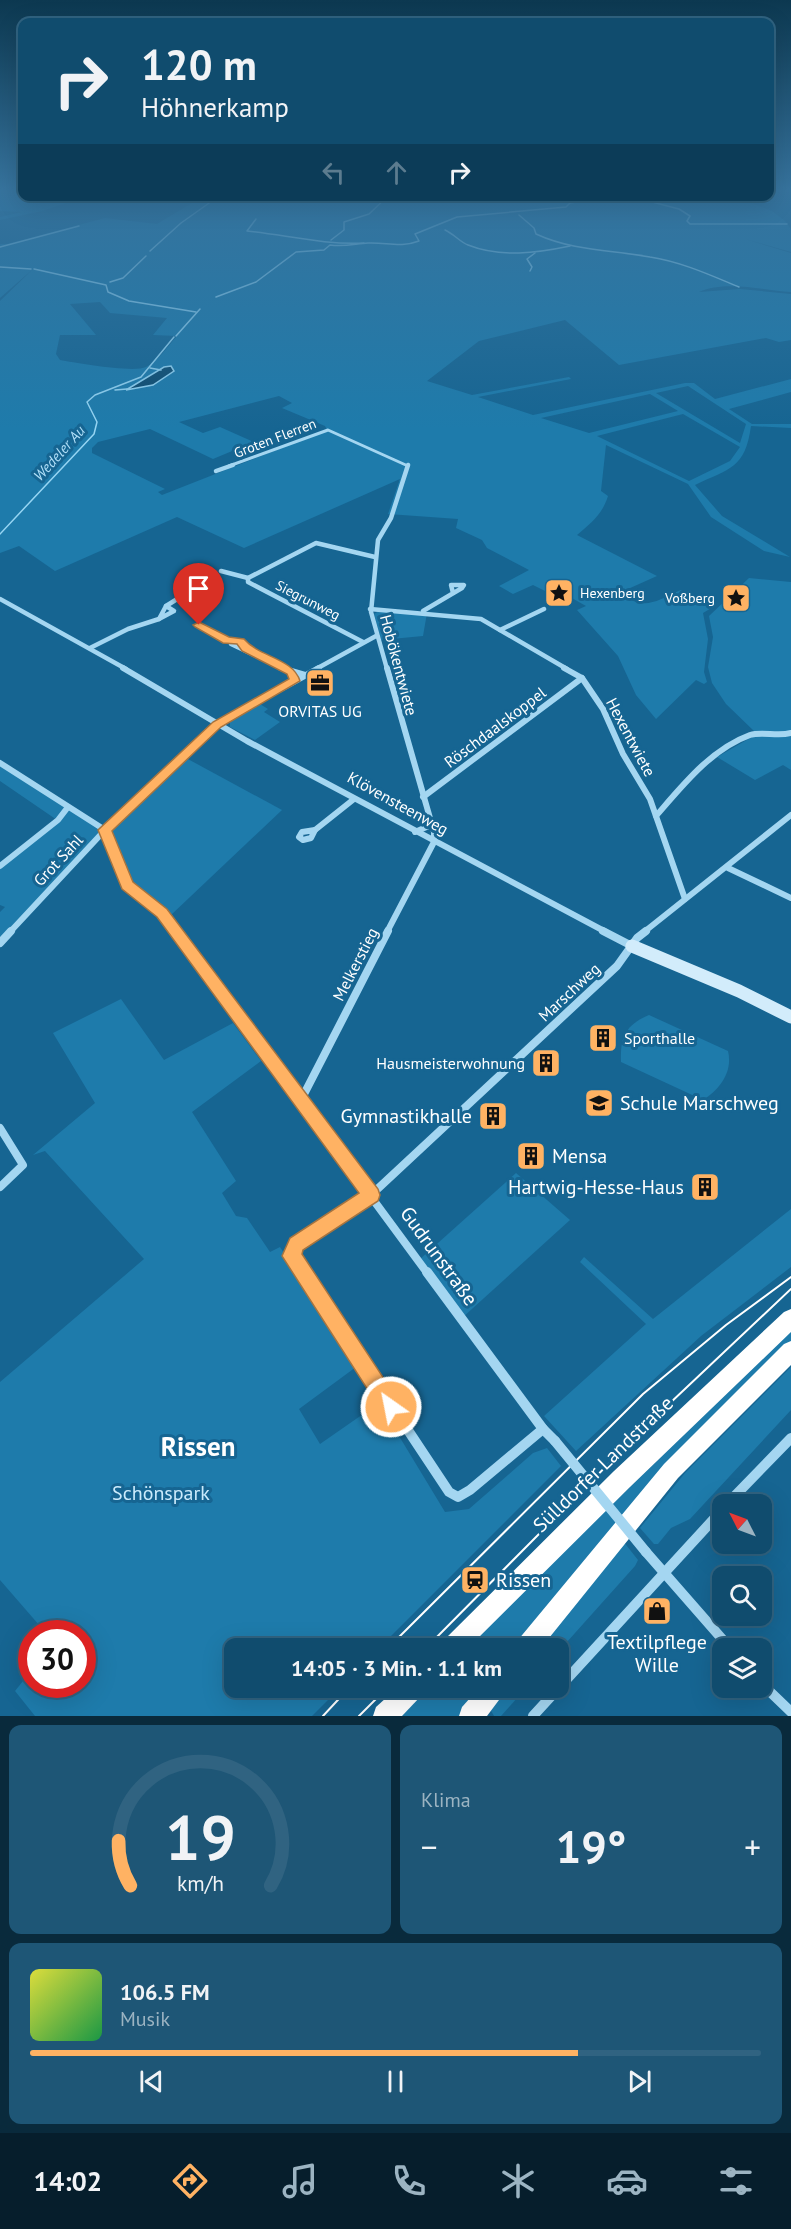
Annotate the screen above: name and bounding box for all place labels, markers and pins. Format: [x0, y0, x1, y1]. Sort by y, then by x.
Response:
pin [173, 563, 224, 625]
place icon: Hexenberg [543, 577, 575, 609]
place icon: Voßberg [720, 582, 752, 614]
place label: Hexenberg [580, 584, 645, 602]
place label: Voßberg [664, 589, 715, 607]
office icon: ORVITAS UG [304, 667, 336, 699]
place label: ORVITAS UG [278, 701, 362, 721]
building icon: Sporthalle [587, 1022, 619, 1054]
place label: Sporthalle [624, 1028, 695, 1048]
building icon: Hausmeisterwohnung [530, 1047, 562, 1079]
place label: Hausmeisterwohnung [376, 1053, 525, 1073]
school or university icon: Schule Marschweg [583, 1087, 615, 1119]
place label: Schule Marschweg [620, 1090, 779, 1116]
building icon: Gymnastikhalle [477, 1100, 509, 1132]
place label: Gymnastikhalle [341, 1103, 472, 1129]
building icon: Mensa [515, 1140, 547, 1172]
place label: Mensa [552, 1143, 607, 1169]
building icon: Hartwig-Hesse-Haus [689, 1171, 721, 1203]
place label: Hartwig-Hesse-Haus [508, 1174, 684, 1200]
station icon: Rissen [459, 1564, 491, 1596]
place label: Rissen [496, 1567, 551, 1593]
shop icon: Textilpflege Wille [641, 1595, 673, 1627]
place label: Textilpflege Wille [607, 1629, 707, 1678]

